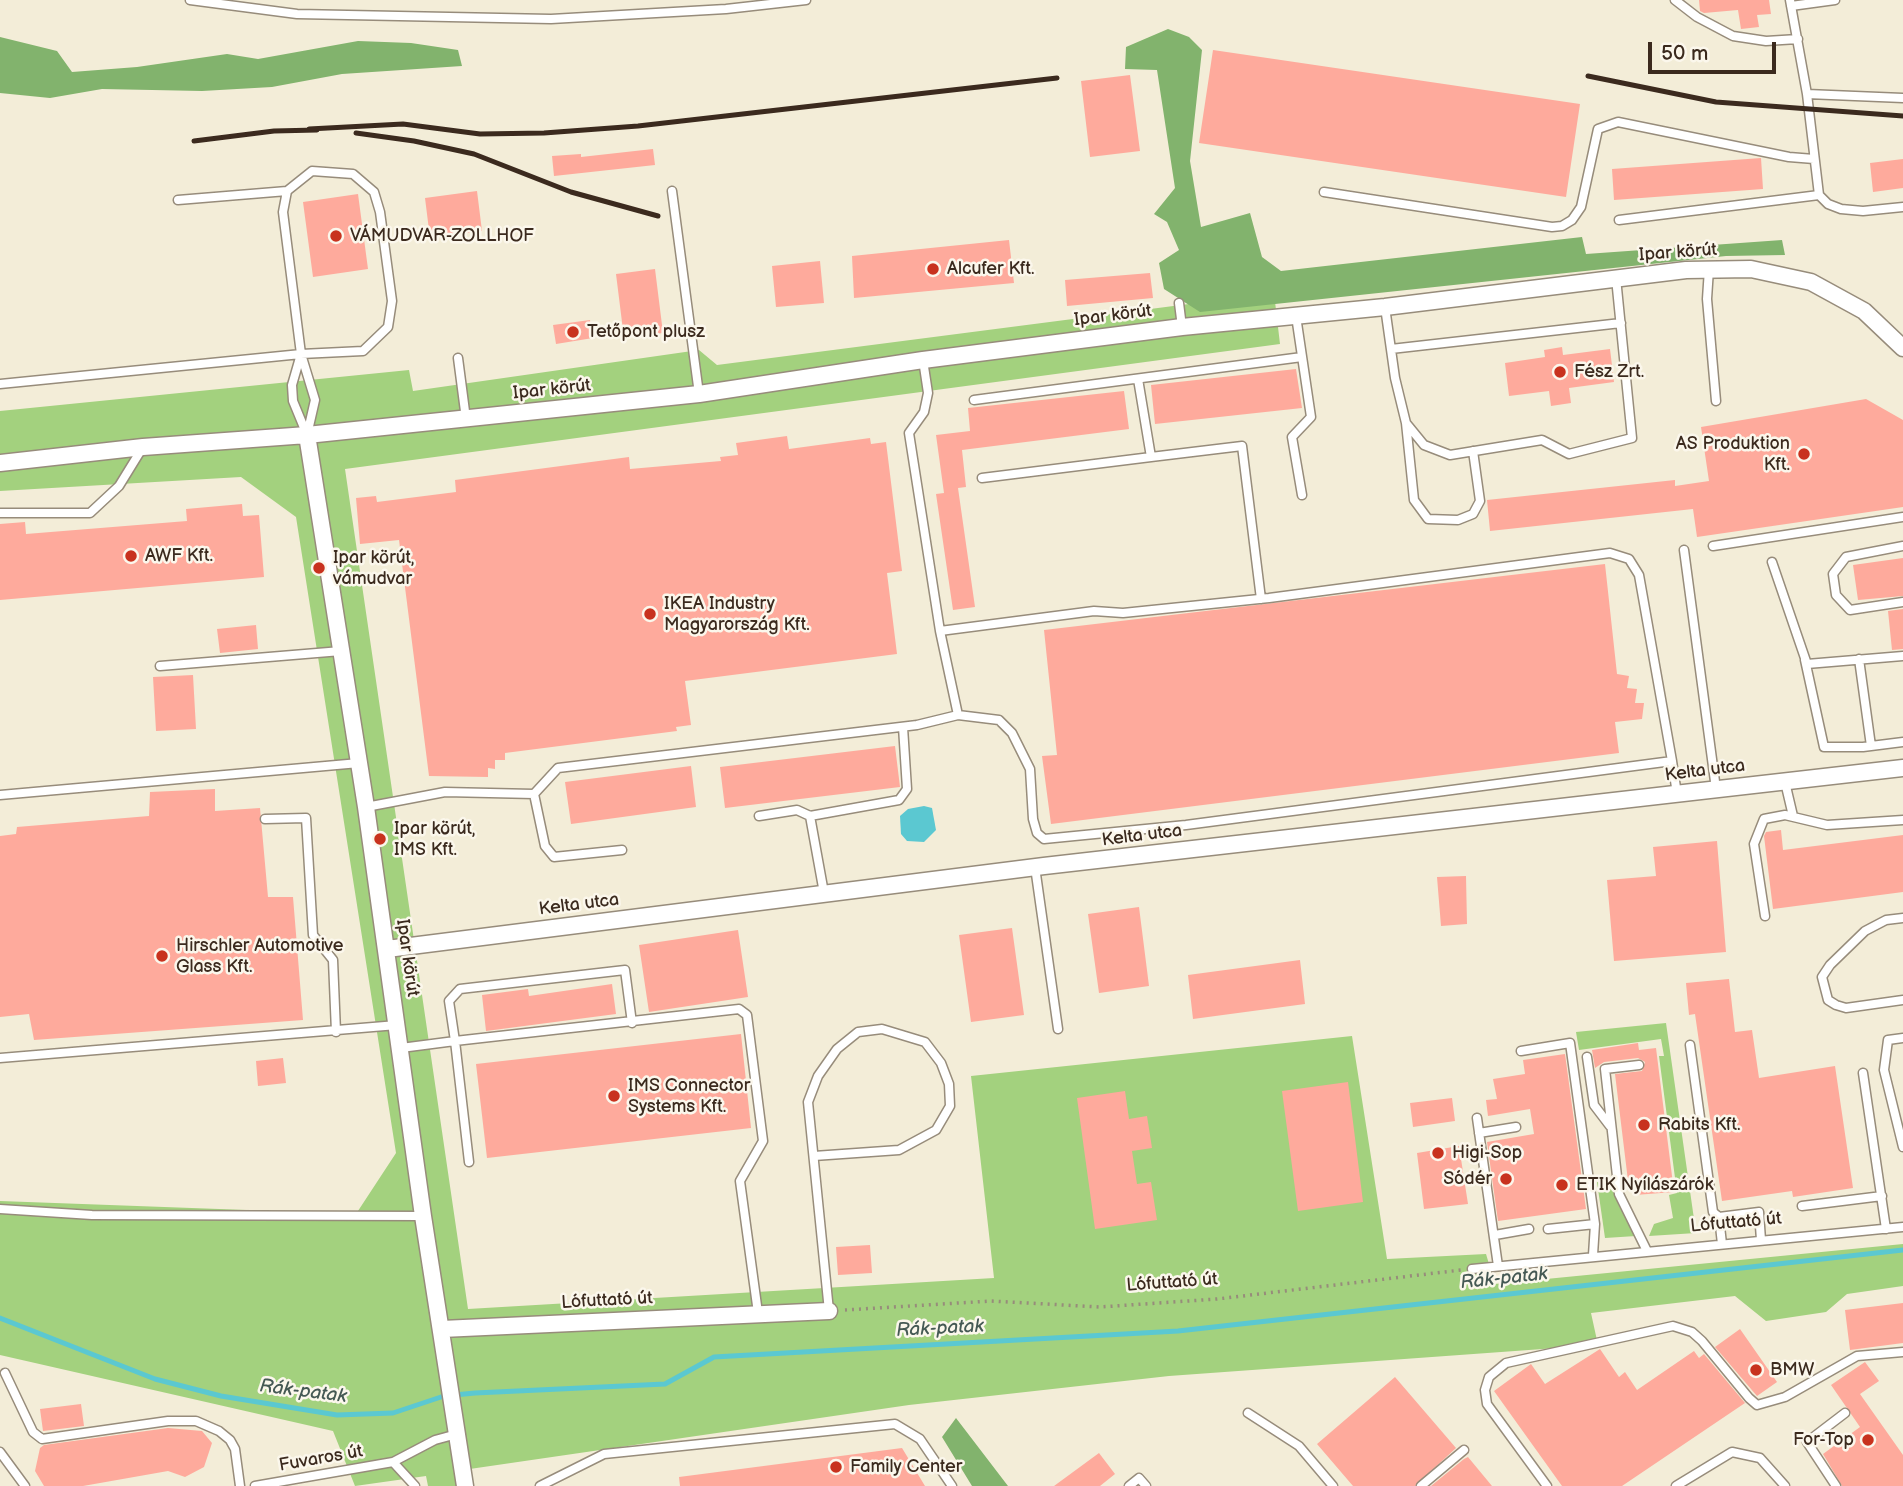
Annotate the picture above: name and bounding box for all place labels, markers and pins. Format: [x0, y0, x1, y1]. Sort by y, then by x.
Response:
place label: VÁMUDVAR-ZOLLHOF [350, 225, 534, 247]
marker: VÁMUDVAR-ZOLLHOF [328, 228, 344, 244]
place label: Alcufer Kft. [947, 258, 1035, 280]
marker: Alcufer Kft. [925, 261, 941, 277]
place label: Tetőpont plusz [587, 321, 705, 343]
marker: Tetőpont plusz [565, 324, 581, 340]
place label: Fész Zrt. [1574, 361, 1644, 383]
marker: Fész Zrt. [1552, 364, 1568, 380]
place label: AS Produktion Kft. [1676, 433, 1790, 476]
marker: AS Produktion Kft. [1796, 446, 1812, 462]
place label: AWF Kft. [145, 545, 213, 567]
place label: Ipar körút, vámudvar [333, 547, 414, 590]
marker: AWF Kft. [123, 548, 139, 564]
marker: Ipar körút, vámudvar [311, 560, 327, 576]
place label: IKEA Industry Magyarország Kft. [664, 593, 810, 636]
marker: IKEA Industry Magyarország Kft. [642, 606, 658, 622]
place label: Ipar körút, IMS Kft. [394, 818, 475, 860]
marker: Ipar körút, IMS Kft. [372, 831, 388, 847]
place label: Hirschler Automotive Glass Kft. [176, 935, 343, 978]
marker: Hirschler Automotive Glass Kft. [154, 948, 170, 964]
place label: IMS Connector Systems Kft. [628, 1075, 750, 1118]
marker: IMS Connector Systems Kft. [606, 1088, 622, 1104]
place label: Rabits Kft. [1658, 1114, 1741, 1136]
marker: Rabits Kft. [1636, 1117, 1652, 1133]
place label: Higi-Sop [1452, 1142, 1522, 1164]
marker: Higi-Sop [1430, 1145, 1446, 1161]
place label: Sódér [1443, 1168, 1492, 1190]
marker: Sódér [1498, 1171, 1514, 1187]
place label: ETIK Nyílászárók [1576, 1174, 1713, 1196]
marker: ETIK Nyílászárók [1554, 1177, 1570, 1193]
place label: BMW [1770, 1359, 1814, 1381]
marker: BMW [1748, 1362, 1764, 1378]
place label: For-Top [1793, 1429, 1854, 1451]
marker: For-Top [1860, 1432, 1876, 1448]
place label: Family Center [850, 1456, 962, 1478]
marker: Family Center [828, 1459, 844, 1475]

